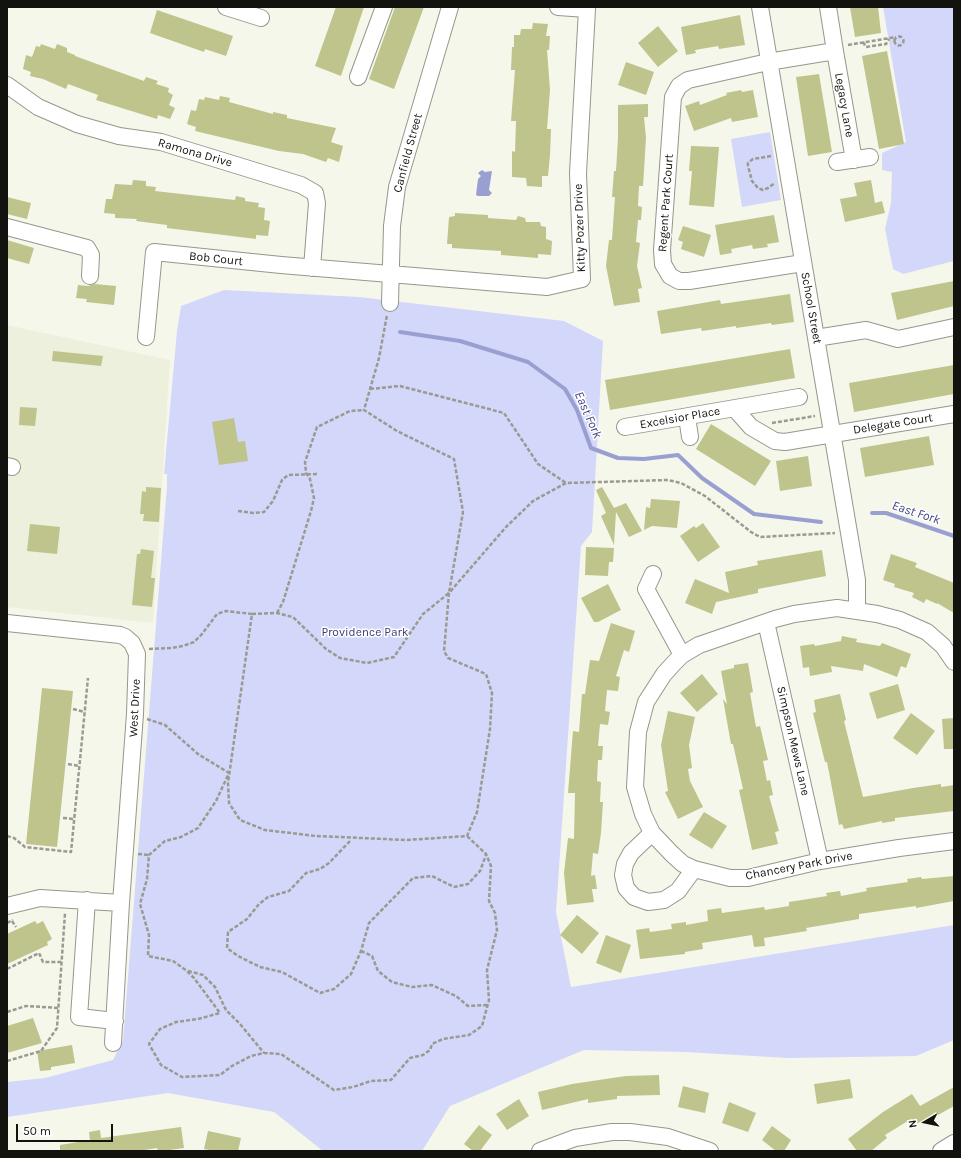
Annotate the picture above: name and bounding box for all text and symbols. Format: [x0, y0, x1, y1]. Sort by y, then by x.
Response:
street label: Legacy Lane [831, 72, 857, 138]
street label: Canfield Street [391, 112, 425, 194]
street label: Ramona Drive [156, 136, 234, 170]
street label: Regent Park Court [655, 153, 677, 253]
street label: Kitty Pozer Drive [571, 183, 589, 273]
street label: Bob Court [188, 249, 244, 269]
street label: School Street [798, 271, 824, 345]
water label: East Fork [571, 389, 605, 441]
street label: Excelsior Place [639, 404, 721, 432]
street label: Delegate Court [852, 411, 934, 437]
water label: East Fork [890, 498, 942, 528]
park label: Providence Park [321, 626, 409, 640]
street label: West Drive [126, 679, 144, 737]
street label: Simpson Mews Lane [773, 685, 813, 797]
street label: Chancery Park Drive [744, 849, 854, 883]
north arrow [905, 1102, 945, 1142]
scale bar [18, 1116, 115, 1142]
text: N [906, 1119, 920, 1129]
text: 50 m [23, 1124, 51, 1138]

